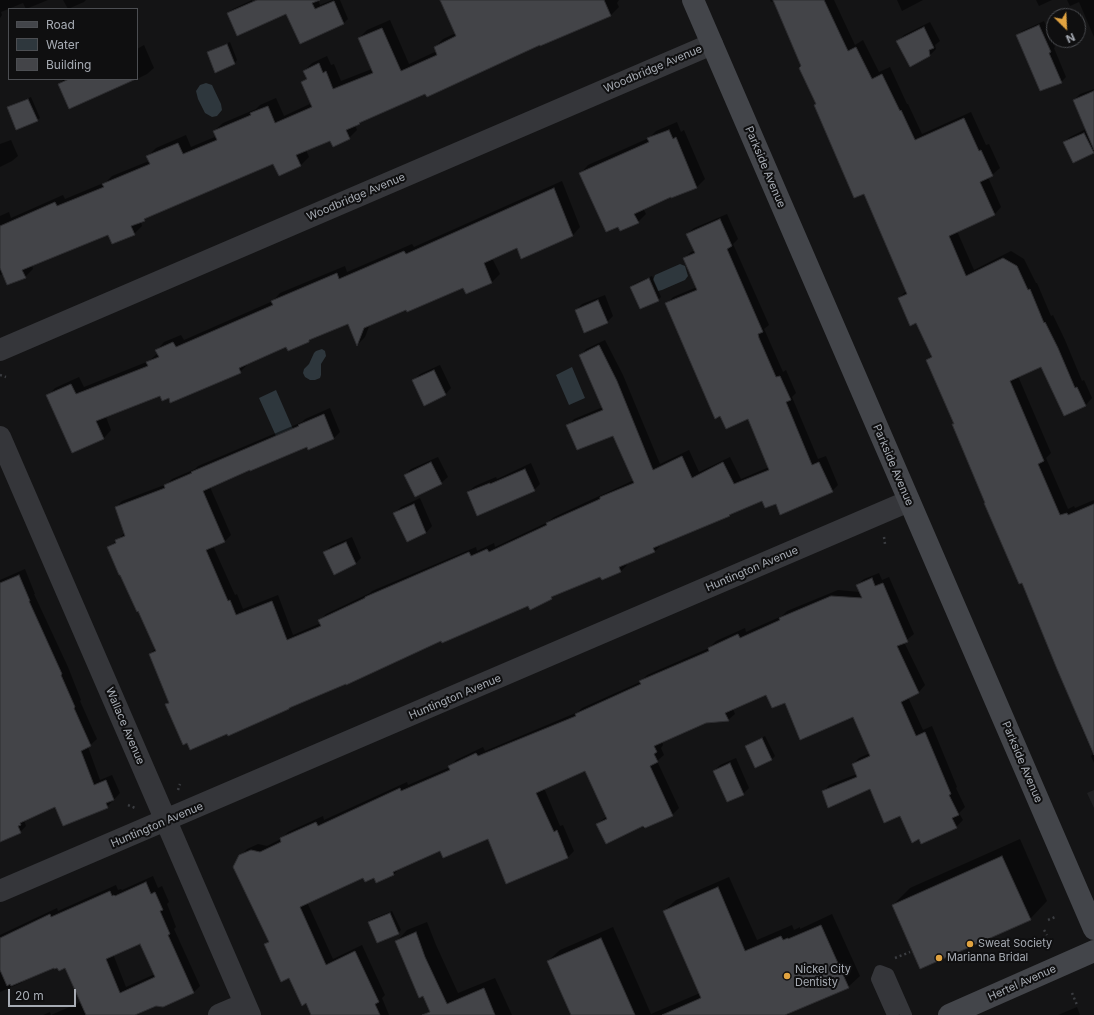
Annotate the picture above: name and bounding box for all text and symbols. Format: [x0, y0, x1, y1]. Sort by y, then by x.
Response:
legend [8, 8, 138, 80]
north arrow [1046, 8, 1086, 48]
text: Road [46, 17, 75, 32]
text: N [1064, 30, 1077, 46]
text: Water [46, 37, 79, 52]
street label: Woodbridge Avenue [602, 42, 704, 96]
text: Building [46, 57, 91, 72]
street label: Parkside Avenue [742, 124, 788, 210]
street label: Woodbridge Avenue [305, 170, 407, 224]
street label: Parkside Avenue [870, 422, 916, 508]
street label: Huntington Avenue [704, 544, 800, 594]
street label: Huntington Avenue [407, 672, 503, 722]
street label: Wallace Avenue [103, 685, 147, 767]
street label: Parkside Avenue [999, 719, 1045, 805]
street label: Huntington Avenue [109, 800, 205, 850]
place label: Sweat Society [978, 937, 1052, 951]
marker: Sweat Society [965, 939, 975, 949]
place label: Marianna Bridal [947, 951, 1028, 965]
marker: Marianna Bridal [934, 953, 944, 963]
street label: Hertel Avenue [986, 962, 1058, 1004]
place label: Nickel City Dentisty [795, 963, 851, 989]
marker: Nickel City Dentisty [782, 971, 792, 981]
scale bar [10, 981, 78, 1007]
text: 20 m [15, 988, 44, 1003]

